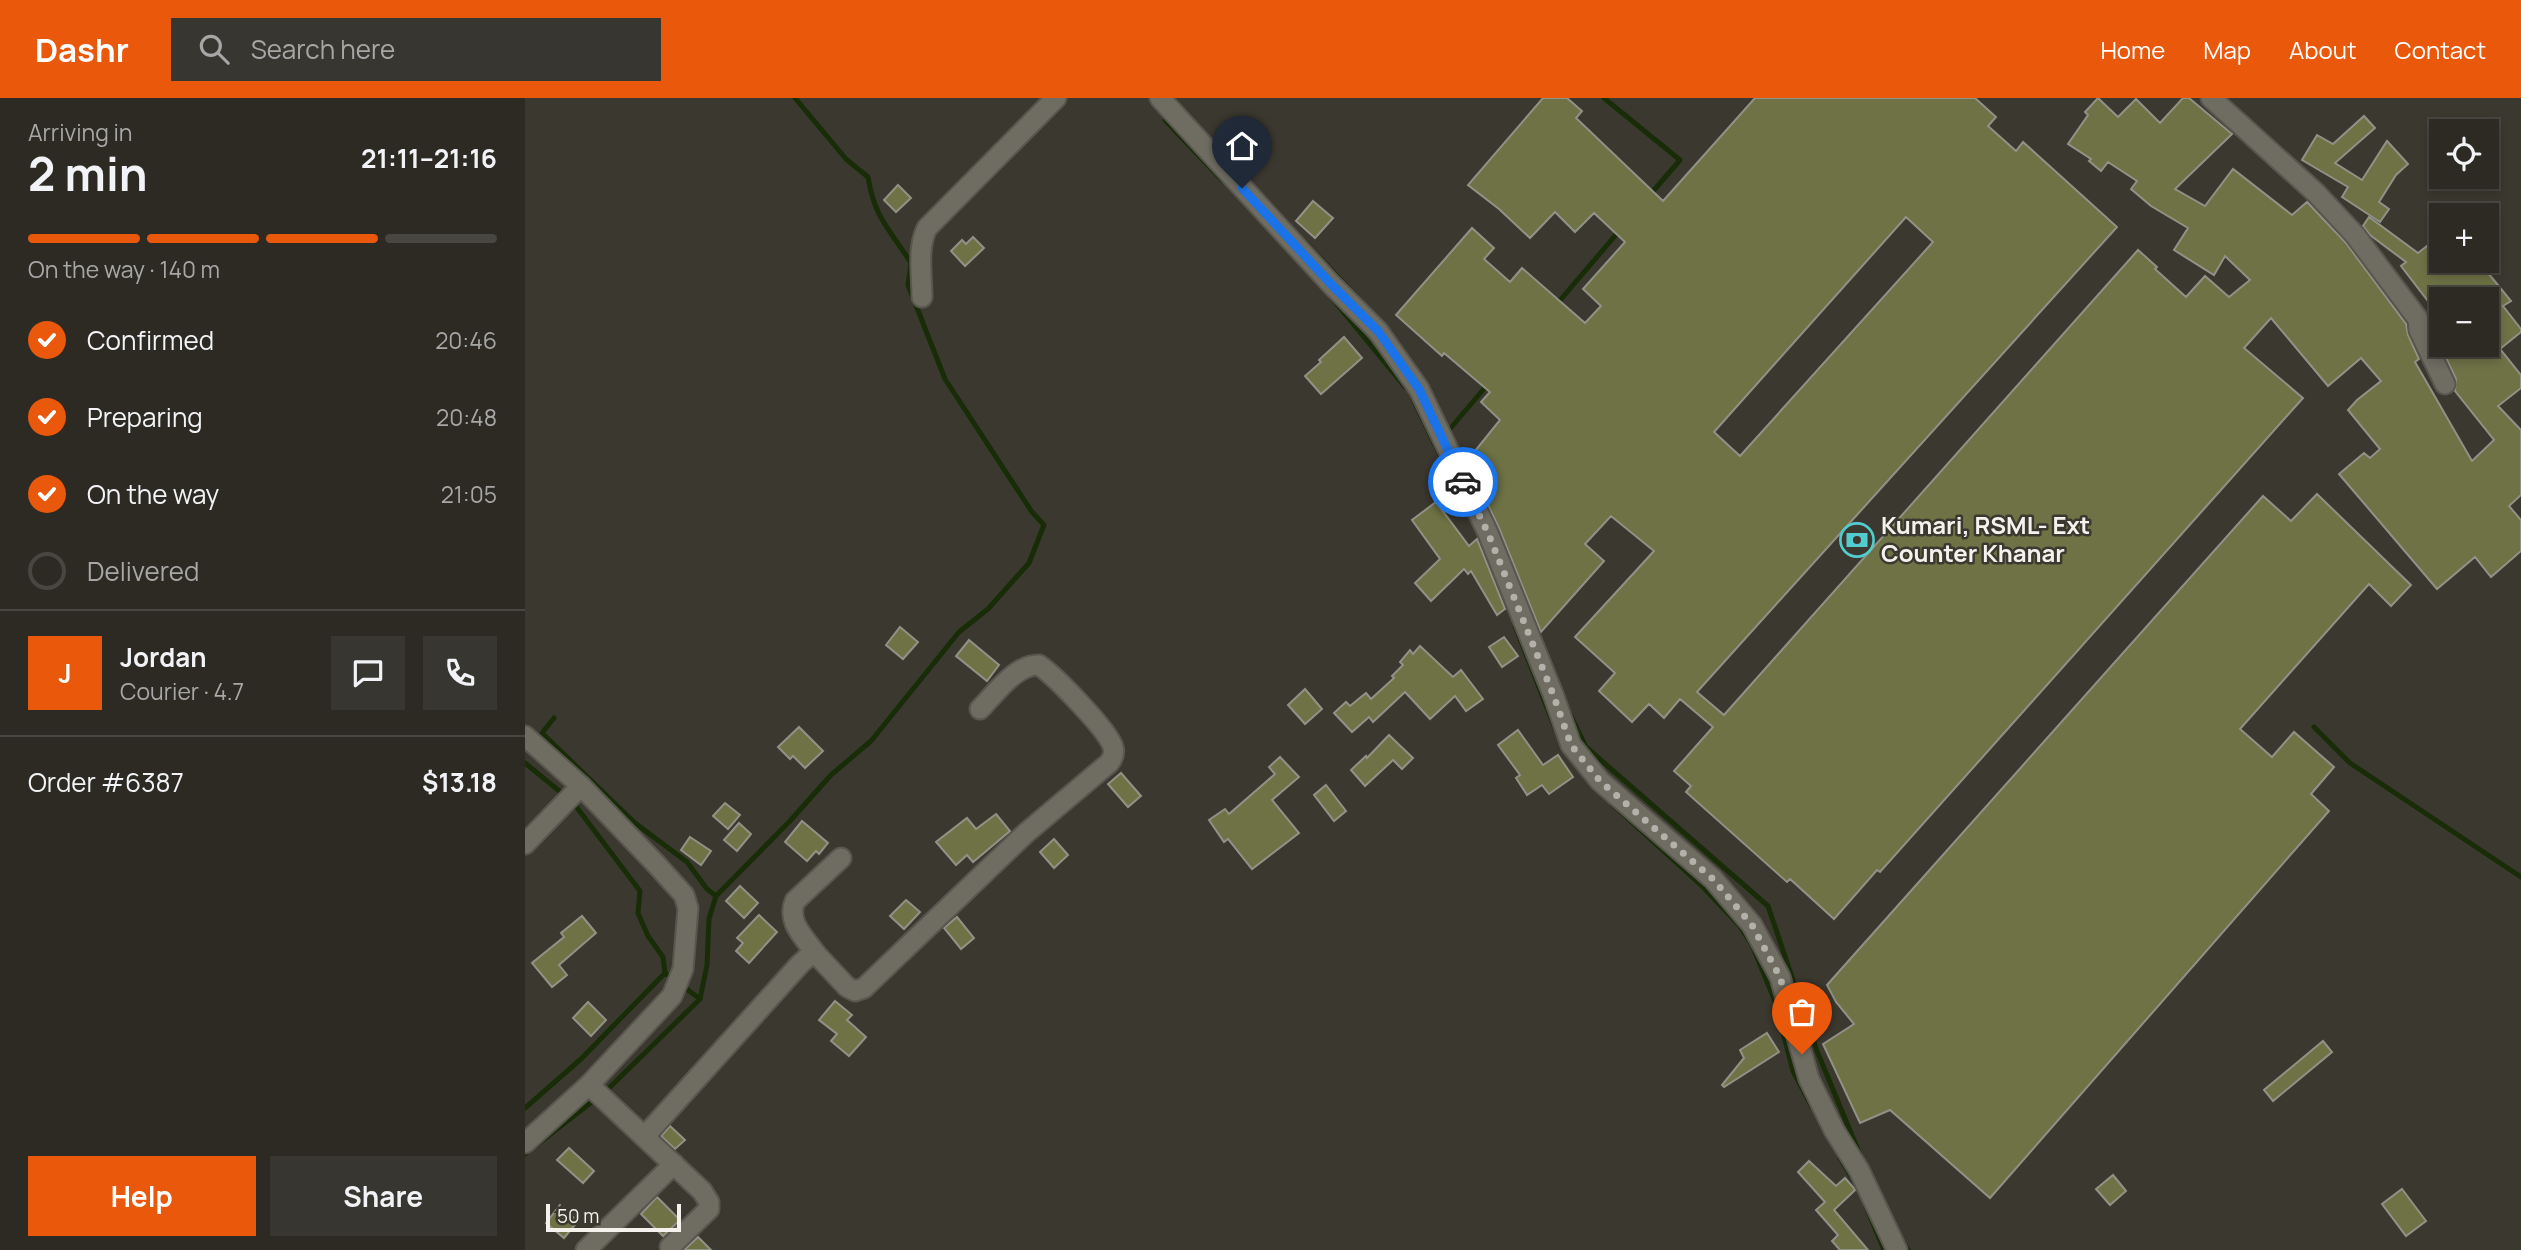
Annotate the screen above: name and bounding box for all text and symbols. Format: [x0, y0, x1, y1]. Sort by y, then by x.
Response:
search box [171, 18, 661, 81]
text: Dashr [35, 27, 129, 72]
icon: search [195, 30, 233, 68]
text: Search here [251, 31, 395, 67]
text: Home [2100, 33, 2165, 66]
text: Map [2203, 33, 2251, 66]
text: About [2289, 33, 2357, 66]
text: Contact [2395, 33, 2486, 66]
text: Arriving in [28, 116, 133, 148]
pin [1212, 116, 1272, 188]
map controls [2429, 119, 2499, 357]
button: locate [2429, 119, 2499, 189]
icon: home [1223, 127, 1261, 165]
text: 21:11–21:16 [361, 140, 497, 176]
text: 2 min [28, 142, 148, 205]
button: + [2429, 203, 2499, 273]
text: On the way · 140 m [28, 253, 220, 285]
button: − [2429, 287, 2499, 357]
icon: check [28, 321, 66, 359]
text: Confirmed [87, 322, 214, 358]
text: 20:46 [435, 324, 497, 356]
icon: check [28, 398, 66, 436]
text: Preparing [87, 399, 203, 435]
text: 20:48 [436, 401, 497, 433]
courier [1428, 447, 1498, 517]
icon: car [1444, 463, 1482, 501]
icon: check [28, 475, 66, 513]
text: On the way [87, 476, 219, 512]
text: 21:05 [441, 478, 497, 510]
place label: Kumari, RSML- Ext Counter Khanar [1881, 508, 2090, 569]
bank icon: Kumari, RSML- Ext Counter Khanar [1838, 521, 1876, 559]
text: Delivered [87, 553, 199, 589]
button: chat [331, 636, 405, 710]
button: phone [423, 636, 497, 710]
text: Jordan [120, 639, 206, 675]
text: J [58, 655, 72, 691]
text: Courier · 4.7 [120, 675, 244, 707]
text: Order #6387 [28, 764, 184, 800]
text: $13.18 [422, 764, 497, 800]
pin [1772, 982, 1832, 1054]
icon: bag [1783, 993, 1821, 1031]
button: Help [28, 1156, 256, 1236]
button: Share [270, 1156, 497, 1236]
scale bar [546, 1201, 681, 1233]
text: 50 m [557, 1203, 599, 1229]

